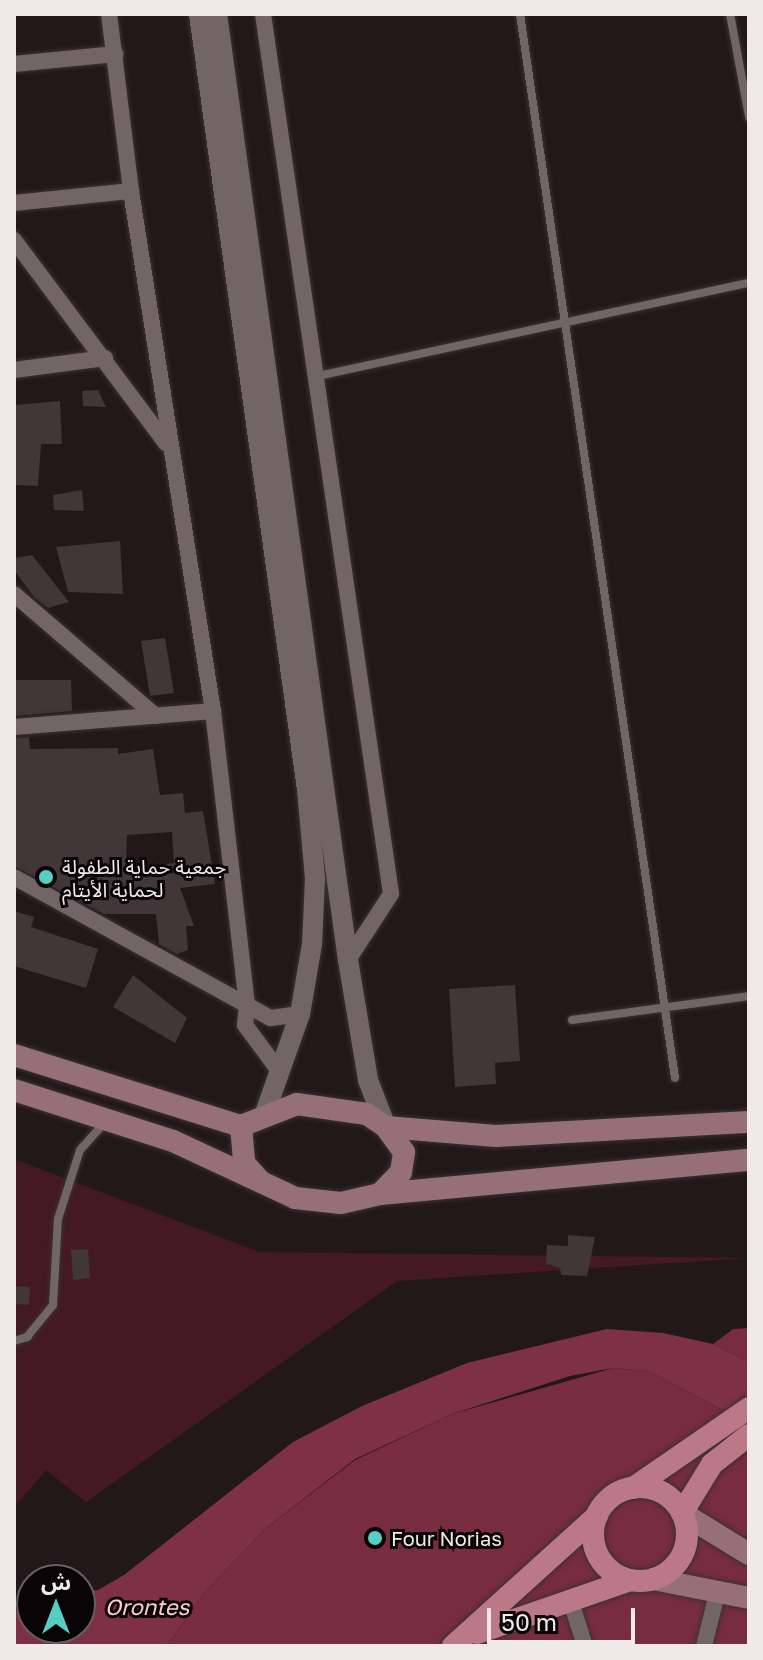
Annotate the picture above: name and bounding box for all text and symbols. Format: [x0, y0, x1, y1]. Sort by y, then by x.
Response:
place label: جمعية حماية الطفولة لحماية الأيتام [62, 854, 226, 901]
marker: جمعية حماية الطفولة لحماية الأيتام [37, 868, 55, 886]
place label: Four Norias [391, 1526, 502, 1550]
marker: Four Norias [366, 1529, 384, 1547]
north arrow [16, 1564, 96, 1644]
text: ش [41, 1568, 71, 1595]
scale bar [491, 1592, 639, 1642]
water label: Orontes [105, 1594, 189, 1620]
text: 50 m [501, 1607, 557, 1636]

